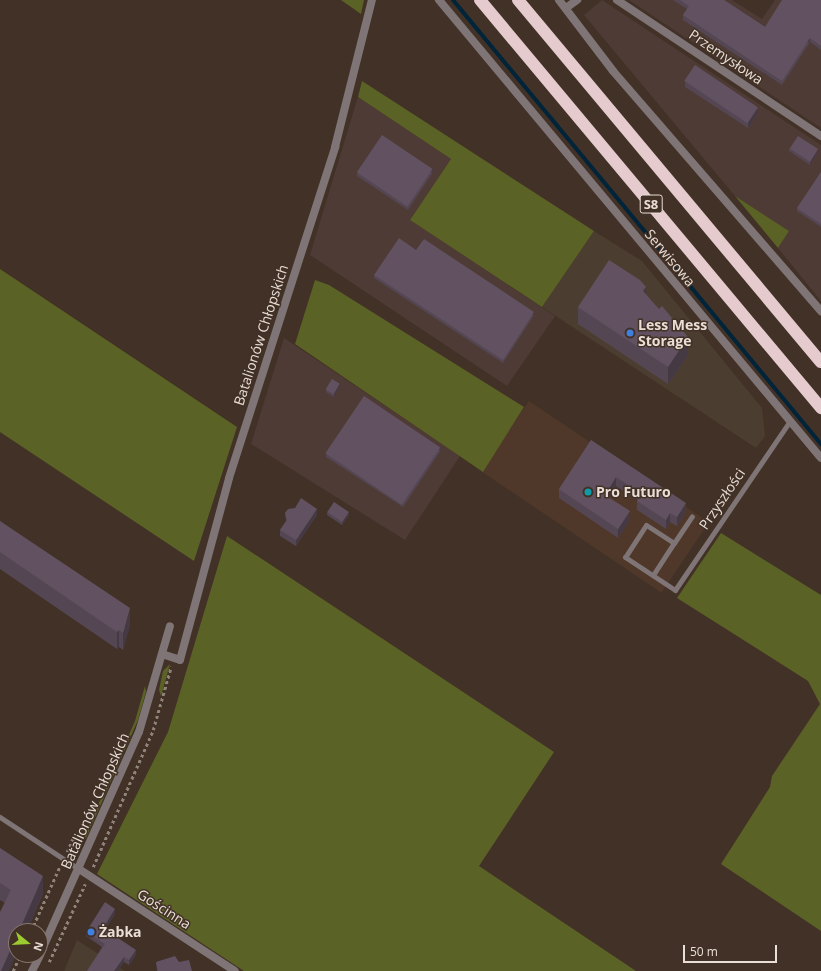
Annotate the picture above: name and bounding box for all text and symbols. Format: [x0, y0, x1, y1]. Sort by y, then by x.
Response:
street label: Przemysłowa [686, 26, 766, 88]
road number: S8 [639, 193, 663, 215]
street label: Serwisowa [641, 226, 699, 290]
street label: Batalionów Chłopskich [230, 262, 292, 408]
place label: Less Mess Storage [638, 317, 707, 350]
marker: Less Mess Storage [625, 328, 635, 338]
street label: Przyszłości [696, 465, 748, 533]
place label: Pro Futuro [596, 484, 671, 500]
marker: Pro Futuro [583, 487, 593, 497]
street label: Batalionów Chłopskich [57, 730, 133, 872]
street label: Gościnna [134, 885, 194, 933]
north arrow [8, 923, 48, 963]
place label: Żabka [99, 924, 142, 940]
marker: Żabka [86, 927, 96, 937]
scale bar [685, 937, 779, 963]
text: N [30, 940, 47, 953]
text: 50 m [690, 943, 718, 960]

